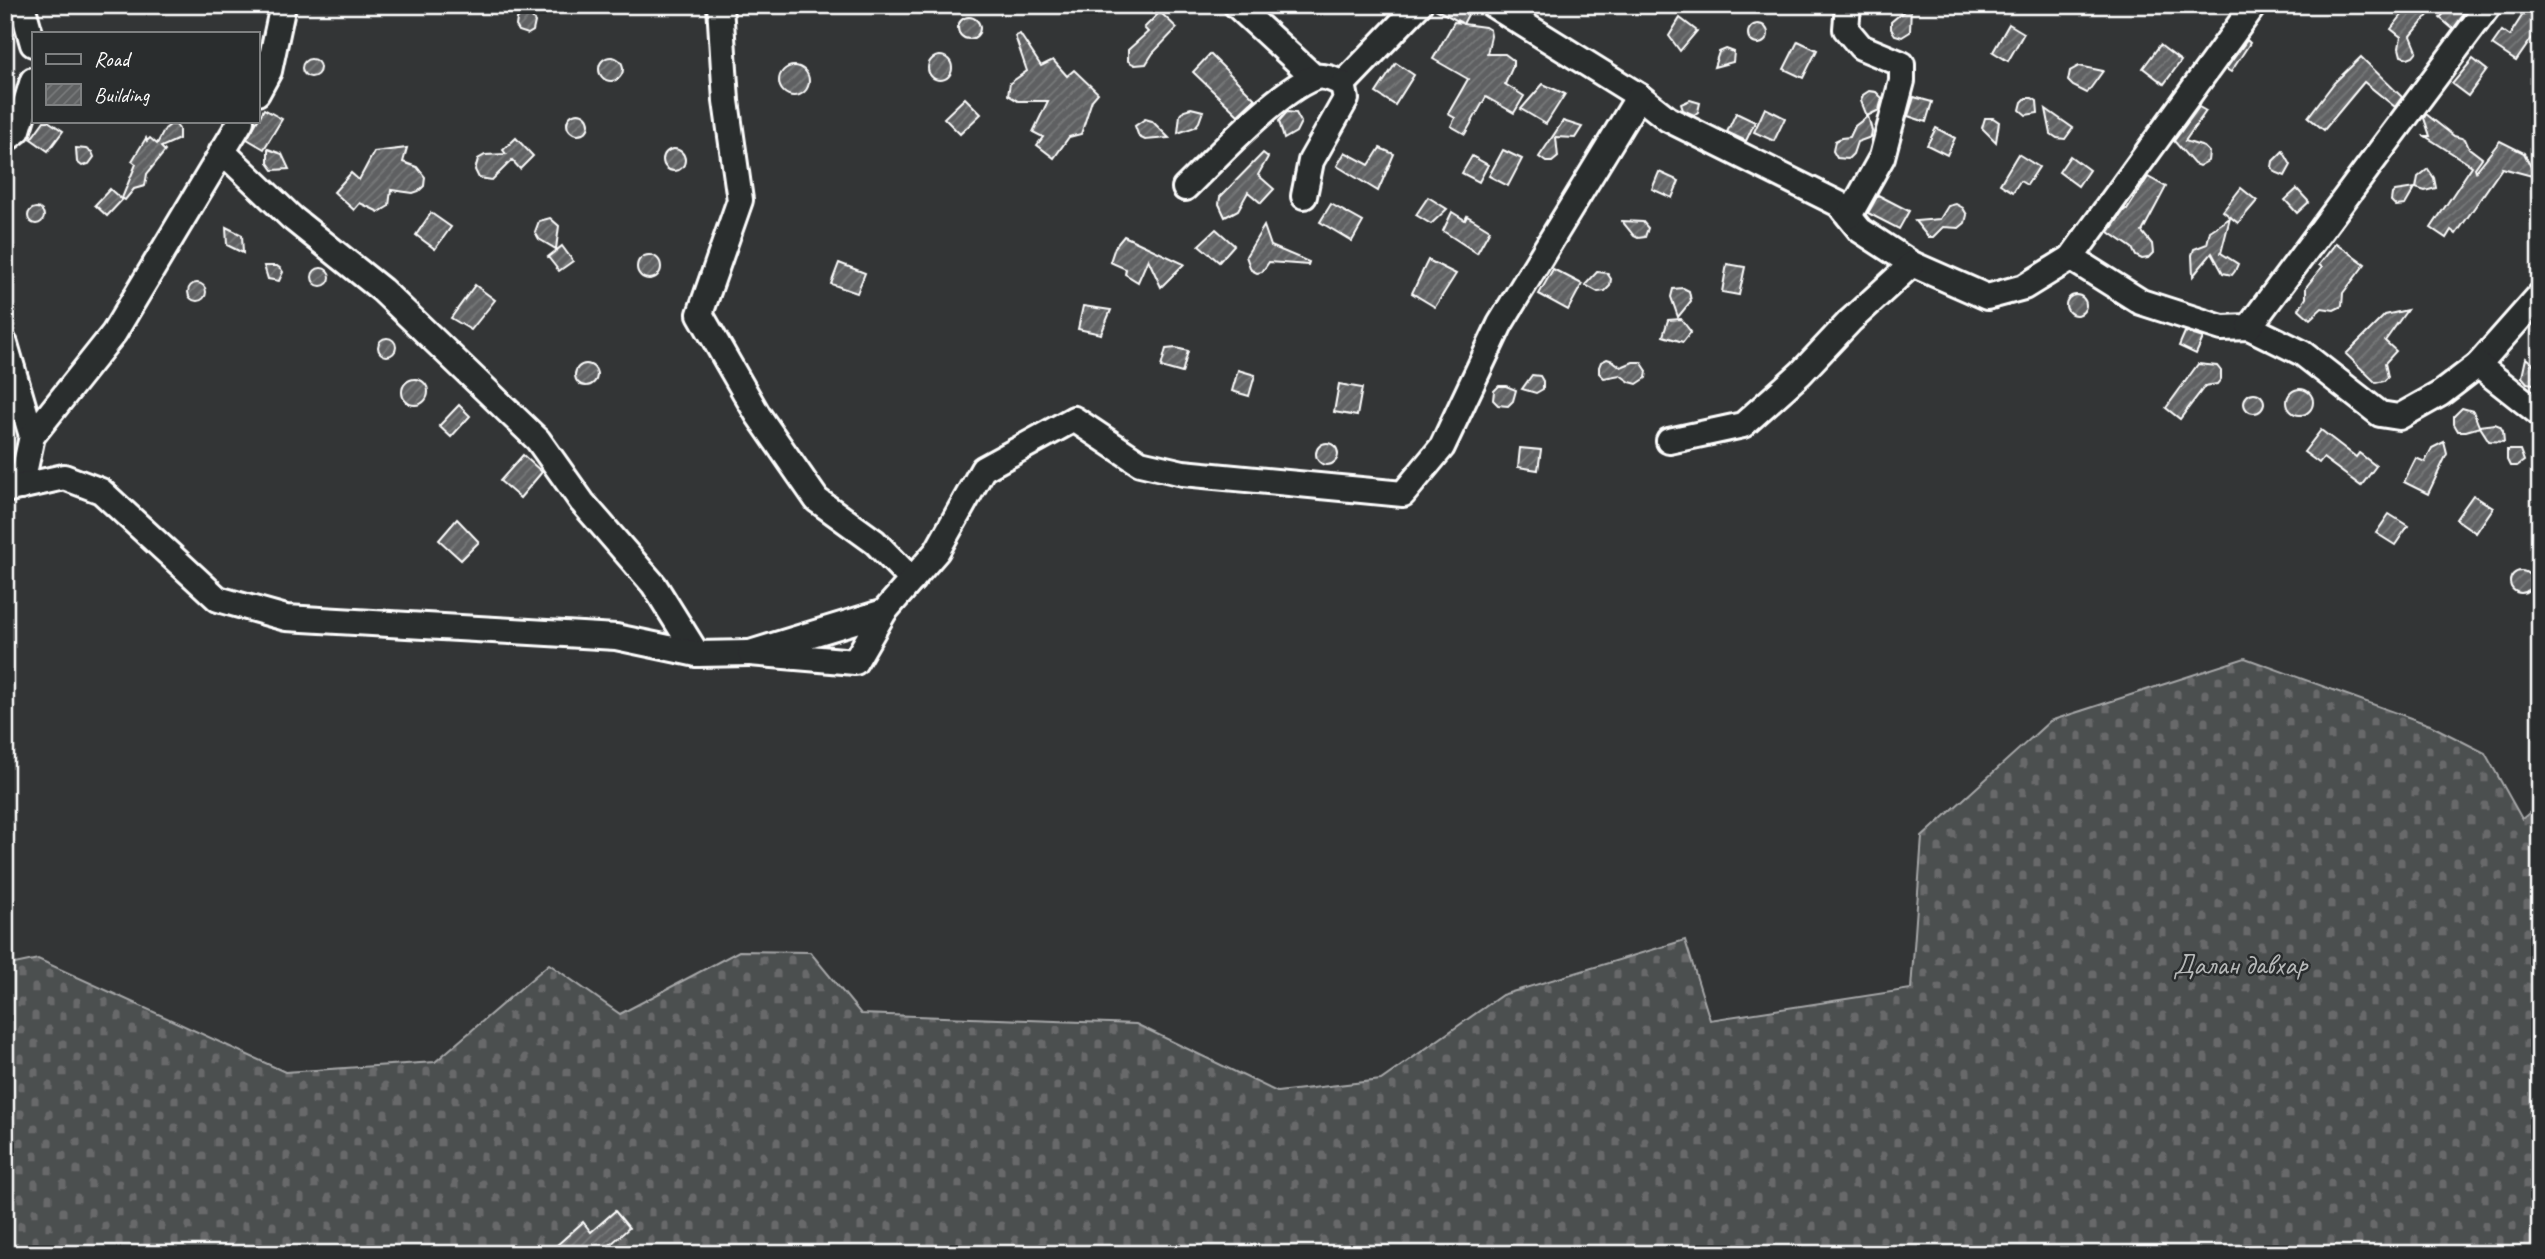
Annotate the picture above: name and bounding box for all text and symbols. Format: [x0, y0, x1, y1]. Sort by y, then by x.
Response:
legend [32, 32, 259, 122]
text: Road [94, 46, 133, 72]
text: Building [94, 82, 151, 108]
park label: Далан давхар [2173, 947, 2309, 982]

